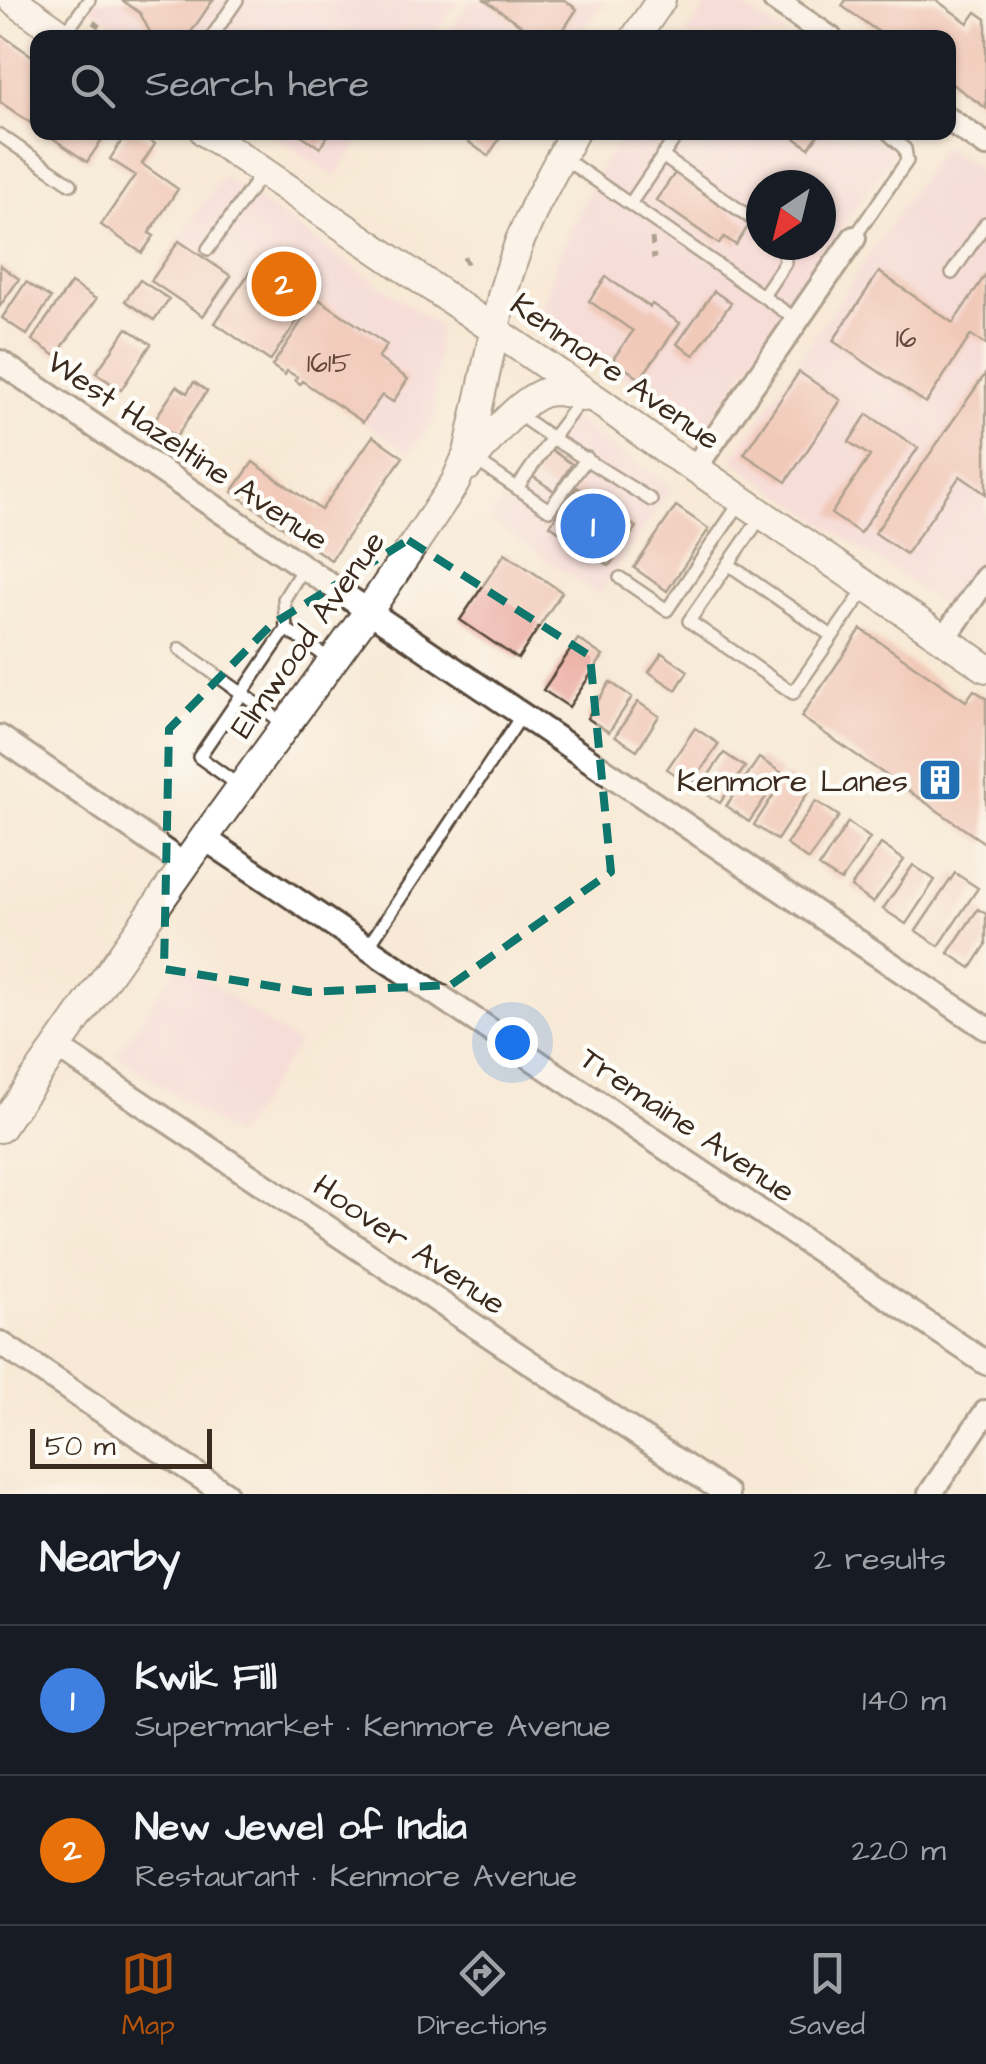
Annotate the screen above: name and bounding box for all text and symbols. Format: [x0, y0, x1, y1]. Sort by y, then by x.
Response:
search box [30, 30, 956, 140]
icon: search [65, 58, 120, 113]
text: Search here [145, 59, 369, 111]
north arrow [746, 170, 836, 260]
pin: 2 [252, 246, 316, 322]
street label: Kenmore Avenue [501, 283, 729, 462]
house number: 16 [895, 319, 917, 358]
street label: West Hazeltine Avenue [37, 340, 337, 562]
house number: 1615 [307, 344, 351, 383]
pin: 1 [560, 488, 626, 564]
street label: Elmwood Avenue [220, 522, 397, 748]
building icon: Kenmore Lanes [917, 757, 963, 803]
place label: Kenmore Lanes [677, 759, 908, 804]
your location [487, 1017, 538, 1068]
street label: Tremaine Avenue [571, 1036, 804, 1214]
street label: Hoover Avenue [304, 1164, 514, 1326]
scale bar [30, 1424, 212, 1468]
text: 50 m [45, 1427, 116, 1466]
text: Nearby [40, 1530, 180, 1588]
text: 2 results [814, 1537, 946, 1582]
text: Kwik Fill [135, 1652, 277, 1704]
text: 1 [70, 1678, 75, 1723]
text: 140 m [862, 1678, 946, 1723]
text: Supermarket · Kenmore Avenue [135, 1704, 611, 1749]
text: New Jewel of India [135, 1802, 467, 1854]
text: 2 [63, 1828, 82, 1873]
text: 220 m [851, 1828, 946, 1873]
text: Restaurant · Kenmore Avenue [135, 1854, 577, 1899]
tab: Map [121, 1946, 176, 2045]
tab: Directions [417, 1946, 547, 2045]
tab: Saved [789, 1946, 865, 2045]

